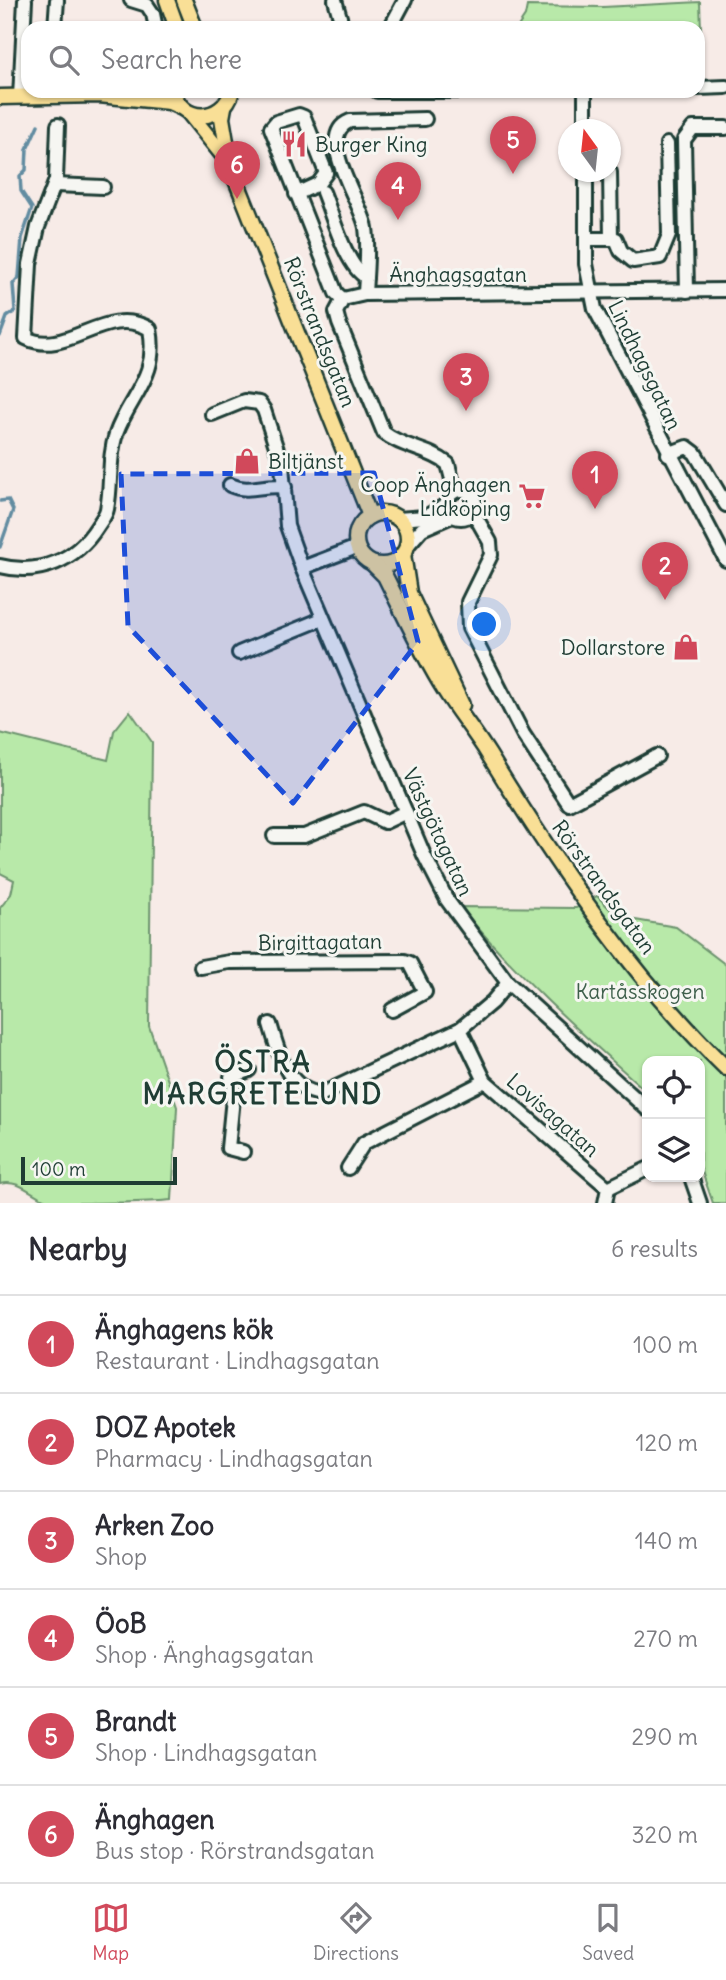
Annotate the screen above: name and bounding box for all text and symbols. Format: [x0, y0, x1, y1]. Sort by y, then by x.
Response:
search box [21, 21, 705, 98]
icon: search [45, 41, 83, 79]
text: Search here [101, 43, 242, 76]
pin: 5 [490, 116, 536, 174]
north arrow [558, 119, 621, 182]
restaurant icon: Burger King [279, 129, 309, 159]
place label: Burger King [315, 131, 428, 158]
pin: 6 [214, 141, 260, 199]
pin: 4 [375, 162, 421, 220]
street label: Rörstrandsgatan [278, 253, 362, 411]
street label: Änghagsgatan [389, 261, 527, 288]
street label: Lindhagsgatan [602, 296, 688, 434]
pin: 3 [443, 353, 489, 411]
shop icon: Biltjänst [232, 446, 262, 476]
place label: Biltjänst [268, 448, 344, 475]
pin: 1 [572, 451, 618, 509]
place label: Coop Änghagen Lidköping [360, 471, 511, 522]
supermarket icon: Coop Änghagen Lidköping [517, 481, 547, 511]
pin: 2 [642, 542, 688, 600]
your location [467, 607, 501, 641]
shop icon: Dollarstore [671, 632, 701, 662]
place label: Dollarstore [561, 634, 665, 661]
street label: Västgötagatan [397, 764, 479, 900]
street label: Rörstrandsgatan [546, 815, 662, 959]
street label: Birgittagatan [258, 927, 382, 957]
park label: Kartåsskogen [575, 978, 705, 1005]
district label: ÖSTRA MARGRETELUND [143, 1043, 383, 1112]
map controls [642, 1056, 705, 1182]
button: locate [642, 1056, 705, 1119]
street label: Lovisagatan [501, 1067, 605, 1163]
button: layers [642, 1119, 705, 1182]
scale bar [21, 1154, 177, 1186]
text: 100 m [32, 1157, 86, 1181]
text: Nearby [28, 1230, 128, 1268]
text: 6 results [611, 1234, 698, 1263]
text: Änghagens kök [95, 1313, 274, 1346]
text: 1 [46, 1330, 56, 1359]
text: 100 m [633, 1330, 698, 1359]
text: Restaurant · Lindhagsgatan [95, 1346, 380, 1375]
text: DOZ Apotek [95, 1411, 236, 1444]
text: 2 [45, 1428, 57, 1457]
text: 120 m [635, 1428, 698, 1457]
text: Pharmacy · Lindhagsgatan [95, 1444, 373, 1473]
text: Arken Zoo [95, 1509, 214, 1542]
text: 3 [44, 1526, 58, 1555]
text: 140 m [635, 1526, 698, 1555]
text: Shop [95, 1542, 147, 1571]
text: ÖoB [95, 1607, 147, 1640]
text: 4 [44, 1624, 58, 1653]
text: 270 m [633, 1624, 698, 1653]
text: Shop · Änghagsgatan [95, 1640, 314, 1669]
text: Brandt [95, 1705, 176, 1738]
text: 5 [44, 1722, 58, 1751]
text: 290 m [631, 1722, 698, 1751]
text: Shop · Lindhagsgatan [95, 1738, 317, 1767]
text: Änghagen [95, 1803, 215, 1836]
text: 6 [44, 1820, 58, 1849]
text: 320 m [632, 1820, 698, 1849]
text: Bus stop · Rörstrandsgatan [95, 1836, 374, 1865]
tab: Map [92, 1899, 130, 1965]
tab: Directions [313, 1899, 399, 1965]
tab: Saved [582, 1899, 634, 1965]

